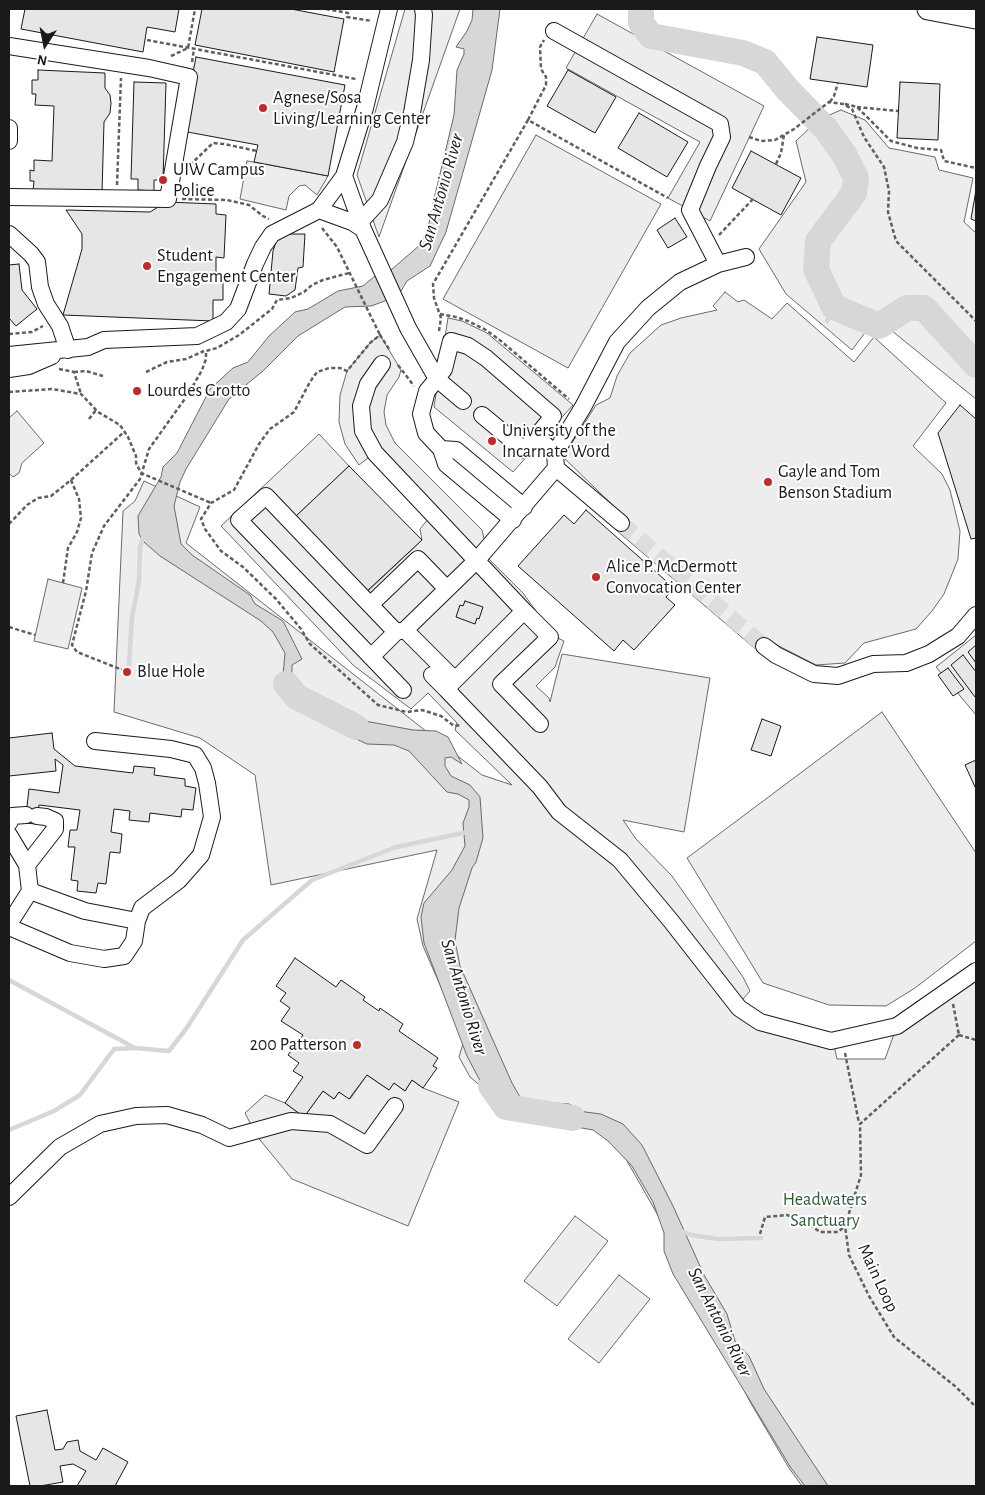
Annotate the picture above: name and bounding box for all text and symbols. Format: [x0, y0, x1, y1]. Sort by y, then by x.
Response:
north arrow [20, 20, 70, 70]
text: N [36, 52, 48, 68]
place label: Agnese/Sosa Living/Learning Center [273, 87, 430, 130]
marker: Agnese/Sosa Living/Learning Center [257, 102, 269, 114]
water label: San Antonio River [414, 131, 468, 253]
place label: UIW Campus Police [173, 159, 265, 202]
marker: UIW Campus Police [157, 174, 169, 186]
place label: Student Engagement Center [157, 245, 296, 288]
marker: Student Engagement Center [141, 260, 153, 272]
place label: Lourdes Grotto [147, 380, 250, 402]
marker: Lourdes Grotto [131, 385, 143, 397]
place label: University of the Incarnate Word [502, 420, 616, 462]
marker: University of the Incarnate Word [486, 435, 498, 447]
place label: Gayle and Tom Benson Stadium [778, 461, 892, 504]
marker: Gayle and Tom Benson Stadium [762, 476, 774, 488]
place label: Alice P. McDermott Convocation Center [606, 556, 741, 598]
marker: Alice P. McDermott Convocation Center [590, 571, 602, 583]
place label: Blue Hole [137, 661, 205, 683]
marker: Blue Hole [121, 666, 133, 678]
water label: San Antonio River [436, 936, 492, 1058]
place label: 200 Patterson [250, 1034, 347, 1056]
marker: 200 Patterson [351, 1039, 363, 1051]
park label: Headwaters Sanctuary [783, 1189, 867, 1232]
street label: Main Loop [853, 1240, 903, 1316]
water label: San Antonio River [683, 1263, 757, 1381]

